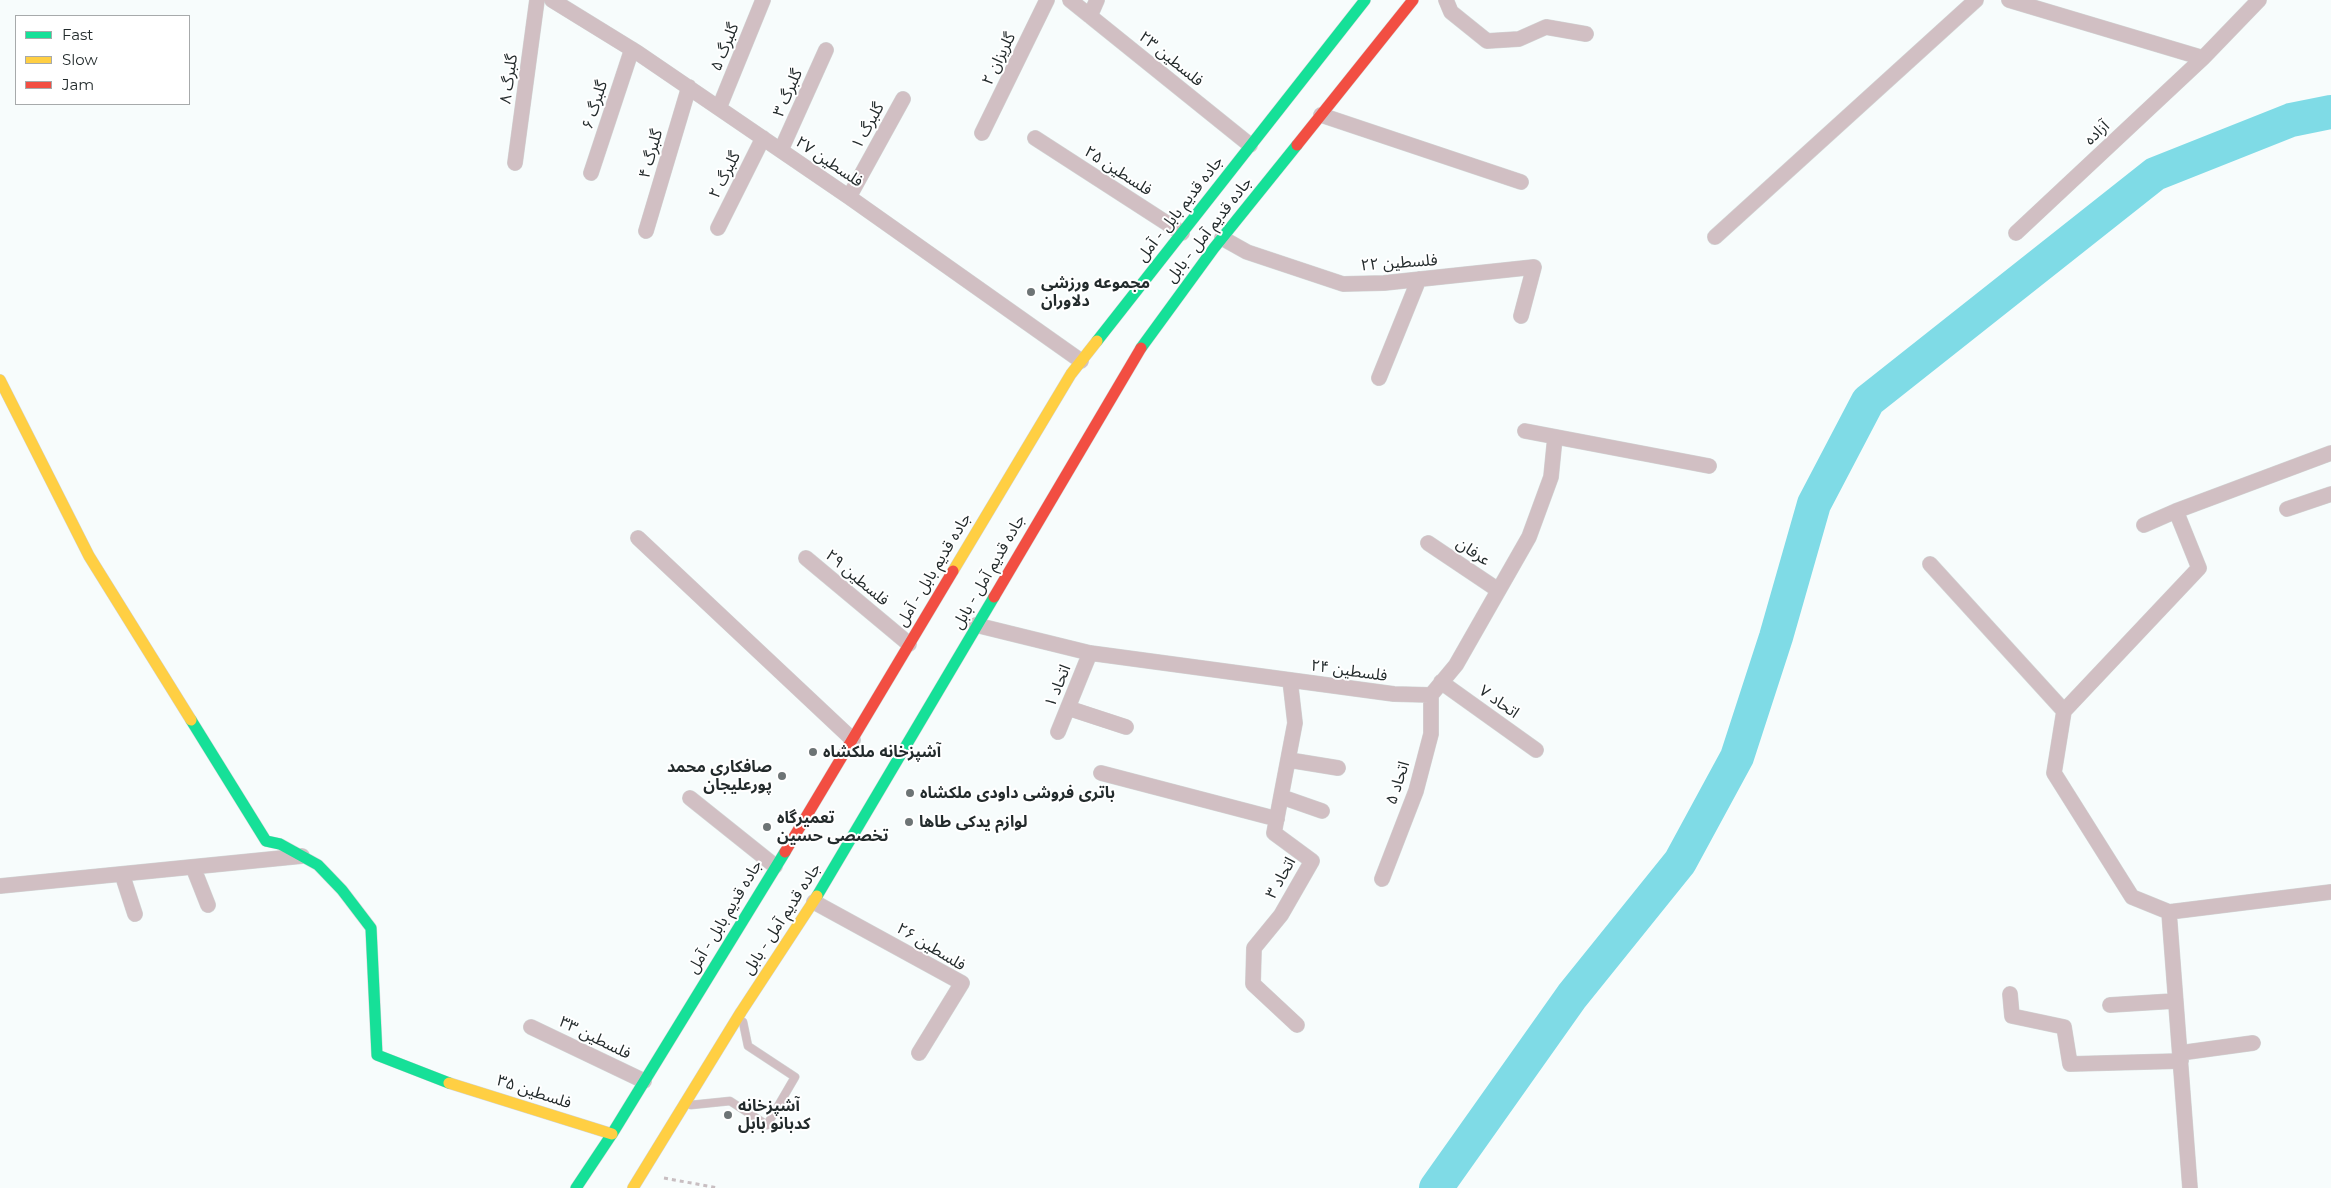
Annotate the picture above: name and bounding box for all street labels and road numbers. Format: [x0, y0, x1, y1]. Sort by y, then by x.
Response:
street label: گلبرگ ۵ [707, 20, 743, 74]
street label: فلسطین ۲۳ [1135, 27, 1207, 91]
street label: گلریزان ۲ [978, 30, 1020, 88]
street label: گلبرگ ۸ [496, 53, 522, 105]
street label: گلبرگ ۳ [769, 66, 807, 120]
street label: گلبرگ ۶ [578, 78, 612, 132]
street label: گلبرگ ۱ [847, 100, 889, 152]
street label: آزاده [2081, 117, 2113, 149]
street label: گلبرگ ۴ [635, 127, 667, 181]
street label: فلسطین ۲۷ [792, 132, 866, 192]
street label: فلسطین ۲۵ [1080, 142, 1156, 200]
street label: گلبرگ ۲ [705, 148, 745, 202]
street label: جاده قدیم بابل - آمل [1133, 152, 1227, 266]
street label: جاده قدیم آمل - بابل [1162, 173, 1256, 287]
street label: فلسطین ۲۲ [1360, 251, 1438, 275]
street label: جاده قدیم بابل - آمل [892, 510, 976, 630]
street label: جاده قدیم آمل - بابل [948, 511, 1030, 633]
street label: عرفان [1452, 534, 1494, 570]
street label: فلسطین ۲۹ [821, 546, 893, 610]
street label: فلسطین ۲۴ [1310, 656, 1388, 686]
street label: اتحاد ۱ [1041, 662, 1075, 710]
street label: اتحاد ۷ [1475, 681, 1523, 723]
street label: اتحاد ۵ [1382, 759, 1414, 807]
street label: اتحاد ۳ [1262, 854, 1300, 902]
street label: جاده قدیم بابل - آمل [683, 857, 767, 977]
street label: جاده قدیم آمل - بابل [739, 860, 825, 978]
street label: فلسطين ٢۶ [893, 919, 969, 975]
street label: فلسطین ۳۳ [556, 1012, 634, 1064]
street label: فلسطین ۳۵ [494, 1071, 574, 1113]

